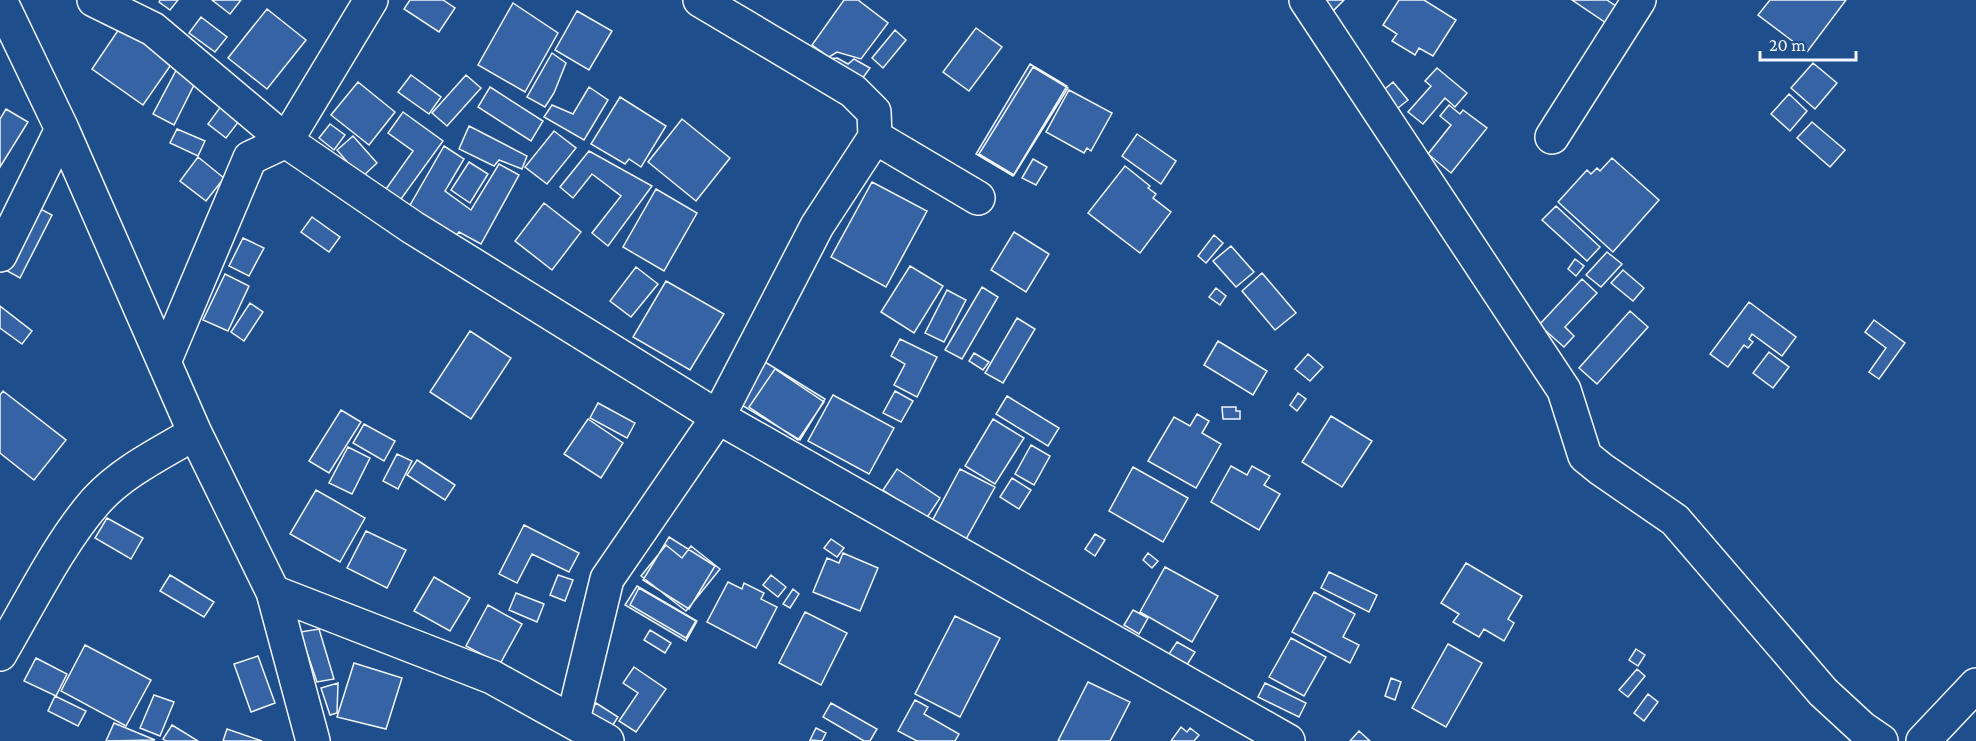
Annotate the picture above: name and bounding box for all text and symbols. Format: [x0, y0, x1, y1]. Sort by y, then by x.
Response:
scale bar [1760, 24, 1856, 62]
text: 20 m [1769, 35, 1806, 55]

